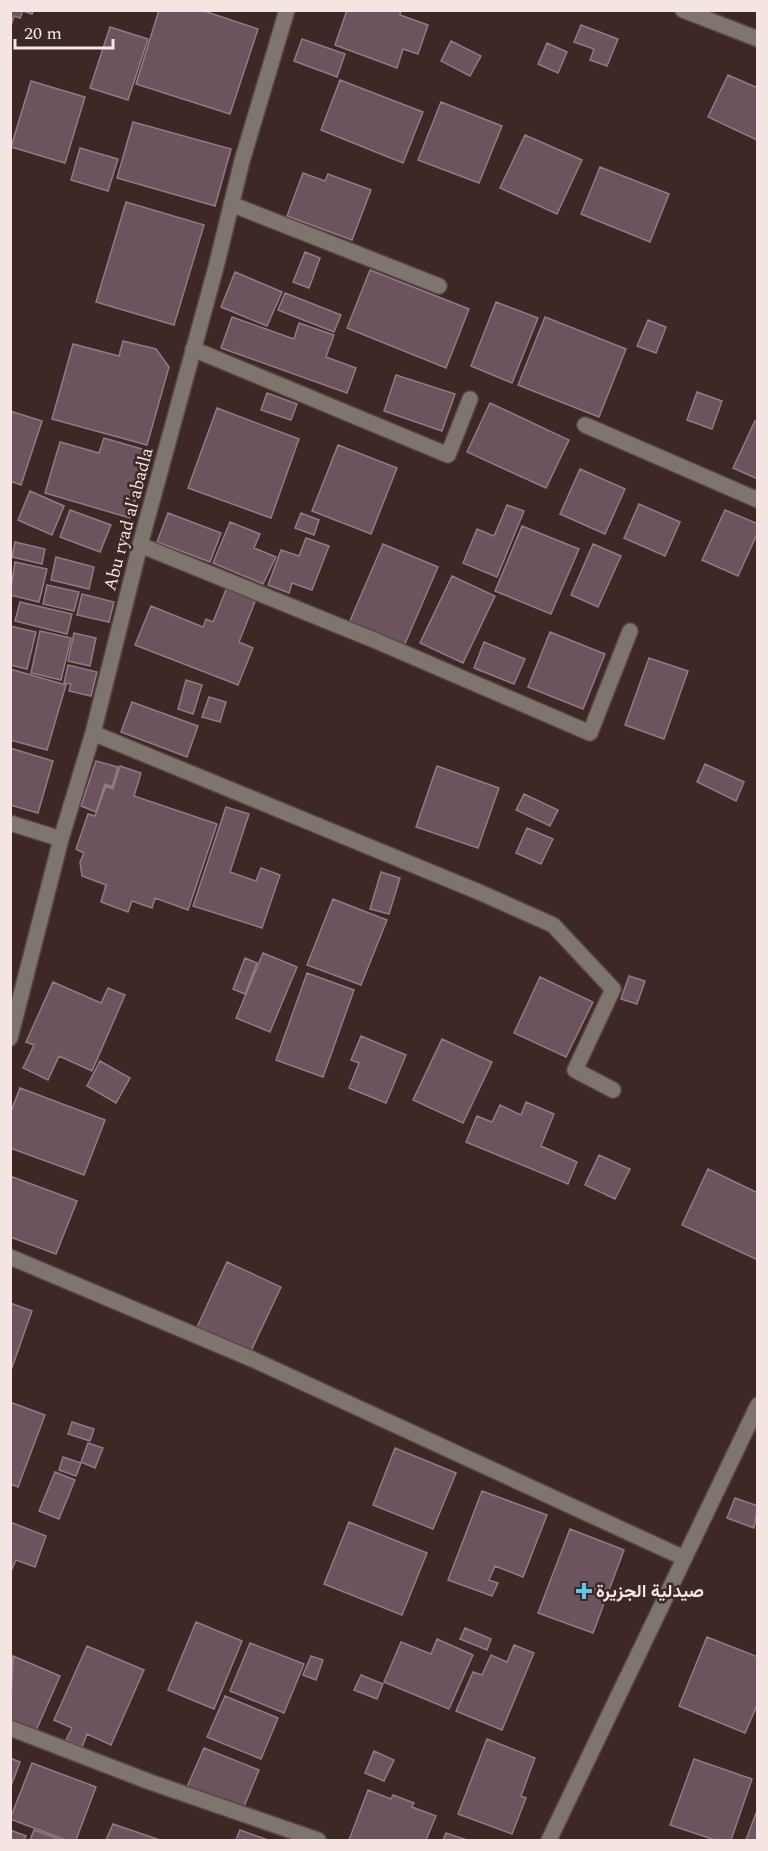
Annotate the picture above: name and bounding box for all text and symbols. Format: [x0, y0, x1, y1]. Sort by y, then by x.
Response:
scale bar [15, 12, 112, 50]
text: 20 m [24, 20, 62, 47]
street label: Abu ryad al'abadla [96, 444, 161, 594]
place label: صيدلية الجزيرة [596, 1578, 704, 1605]
marker: صيدلية الجزيرة [577, 1584, 591, 1598]

